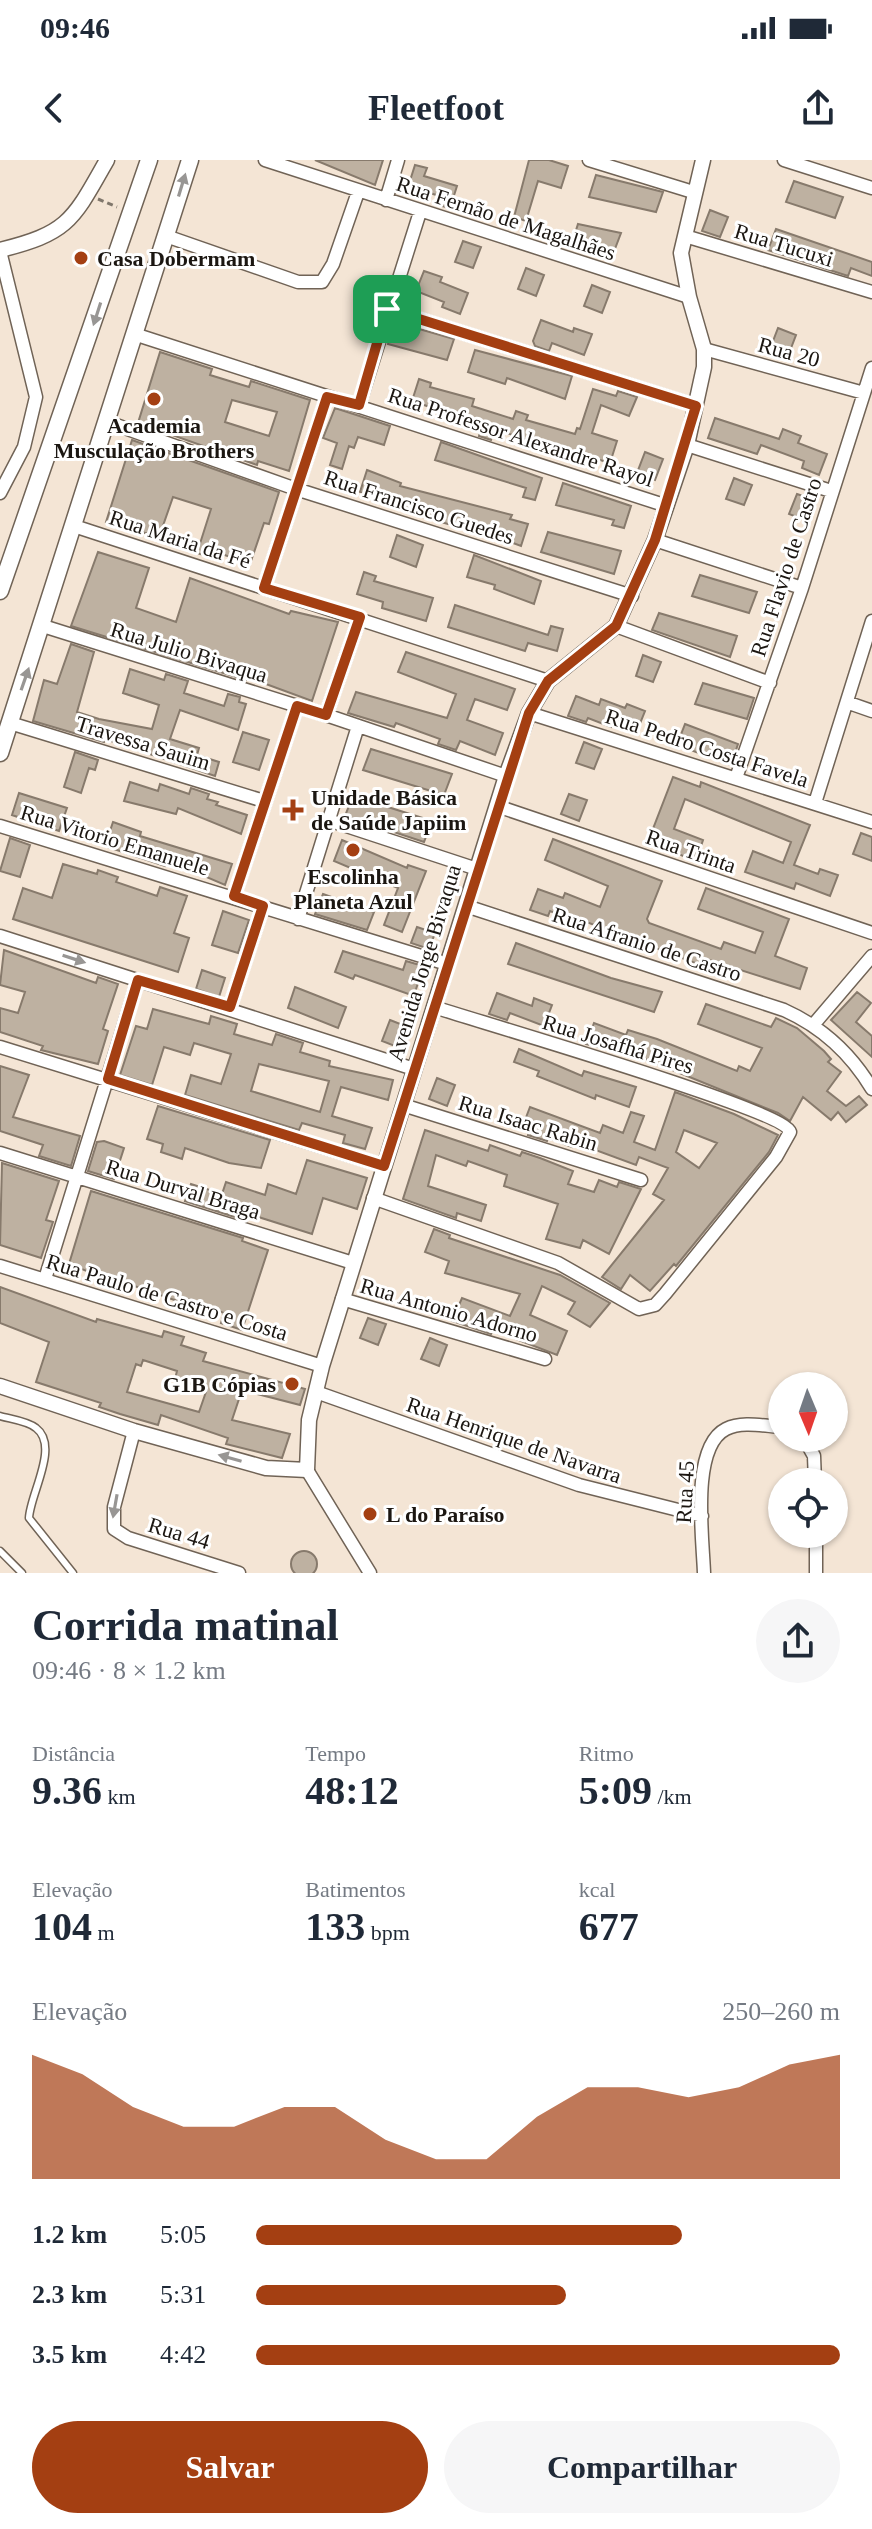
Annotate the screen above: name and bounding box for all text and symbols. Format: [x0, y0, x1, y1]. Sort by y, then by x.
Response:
text: 09:46 [40, 11, 110, 44]
icon: back [32, 86, 76, 130]
icon: share [796, 86, 840, 130]
text: Fleetfoot [368, 88, 504, 128]
street label: Rua Fernão de Magalhães [393, 171, 619, 265]
one-way arrow [176, 172, 189, 196]
street label: Rua Tucuxi [732, 218, 836, 272]
place label: Casa Dobermam [97, 246, 255, 271]
marker: Casa Dobermam [72, 249, 90, 267]
pin [353, 275, 421, 343]
icon: arrive [365, 287, 409, 331]
one-way arrow [91, 302, 103, 326]
street label: Rua 20 [755, 332, 823, 372]
street label: Rua Professor Alexandre Rayol [385, 382, 657, 492]
marker: Academia Musculação Brothers [145, 390, 163, 408]
place label: Academia Musculação Brothers [54, 413, 255, 463]
street label: Rua Francisco Guedes [321, 465, 517, 549]
street label: Rua Flavio de Castro [745, 475, 827, 659]
street label: Rua Maria da Fé [106, 504, 254, 574]
street label: Rua Julio Bivaqua [108, 616, 271, 688]
one-way arrow [19, 667, 32, 691]
street label: Rua Pedro Costa Favela [602, 703, 812, 793]
street label: Travessa Sauim [73, 711, 213, 775]
place label: Unidade Básica de Saúde Japiim [311, 785, 466, 835]
street label: Rua Vitorio Emanuele [18, 799, 212, 881]
marker: Unidade Básica de Saúde Japiim [282, 799, 304, 821]
street label: Rua Trinta [643, 824, 740, 878]
marker: Escolinha Planeta Azul [344, 841, 362, 859]
street label: Avenida Jorge Bivaqua [382, 861, 466, 1064]
place label: Escolinha Planeta Azul [293, 864, 413, 914]
street label: Rua Afranio de Castro [549, 902, 745, 986]
one-way arrow [63, 954, 87, 966]
street label: Rua Josafhá Pires [540, 1009, 696, 1079]
street label: Rua Isaac Rabin [455, 1090, 601, 1156]
street label: Rua Durval Braga [103, 1154, 263, 1224]
street label: Rua Paulo de Castro e Costa [43, 1248, 291, 1346]
street label: Rua Antonio Adorno [357, 1273, 541, 1347]
place label: G1B Cópias [163, 1372, 276, 1397]
north arrow [768, 1372, 848, 1452]
map controls [768, 1372, 848, 1548]
marker: G1B Cópias [283, 1375, 301, 1393]
street label: Rua Henrique de Navarra [403, 1391, 625, 1489]
one-way arrow [218, 1451, 242, 1464]
street label: Rua 45 [671, 1460, 699, 1524]
button: locate [768, 1468, 848, 1548]
one-way arrow [109, 1494, 121, 1519]
place label: L do Paraíso [386, 1502, 505, 1527]
marker: L do Paraíso [361, 1505, 379, 1523]
street label: Rua 44 [145, 1512, 213, 1554]
button: share [756, 1599, 840, 1683]
text: Corrida matinal [32, 1601, 339, 1650]
text: 09:46 · 8 × 1.2 km [32, 1656, 226, 1685]
text: Distância [32, 1741, 115, 1766]
text: Tempo [305, 1741, 366, 1766]
text: Ritmo [579, 1741, 634, 1766]
text: 9.36 [32, 1768, 102, 1813]
text: 48:12 [305, 1768, 399, 1813]
text: 5:09 [579, 1768, 652, 1813]
text: km [102, 1784, 136, 1809]
text: /km [652, 1784, 692, 1809]
text: Elevação [32, 1877, 113, 1902]
text: Batimentos [305, 1877, 406, 1902]
text: kcal [579, 1877, 615, 1902]
text: 104 [32, 1904, 92, 1949]
text: 133 [305, 1904, 365, 1949]
text: 677 [579, 1904, 639, 1949]
text: m [92, 1920, 115, 1945]
text: bpm [365, 1920, 410, 1945]
text: Elevação [32, 1997, 127, 2026]
text: 250–260 m [722, 1997, 840, 2026]
text: 1.2 km [32, 2220, 107, 2249]
text: 5:05 [160, 2220, 206, 2249]
text: 2.3 km [32, 2280, 107, 2309]
text: 5:31 [160, 2280, 206, 2309]
text: 3.5 km [32, 2340, 107, 2369]
text: 4:42 [160, 2340, 206, 2369]
button: Salvar [32, 2421, 428, 2513]
button: Compartilhar [444, 2421, 840, 2513]

